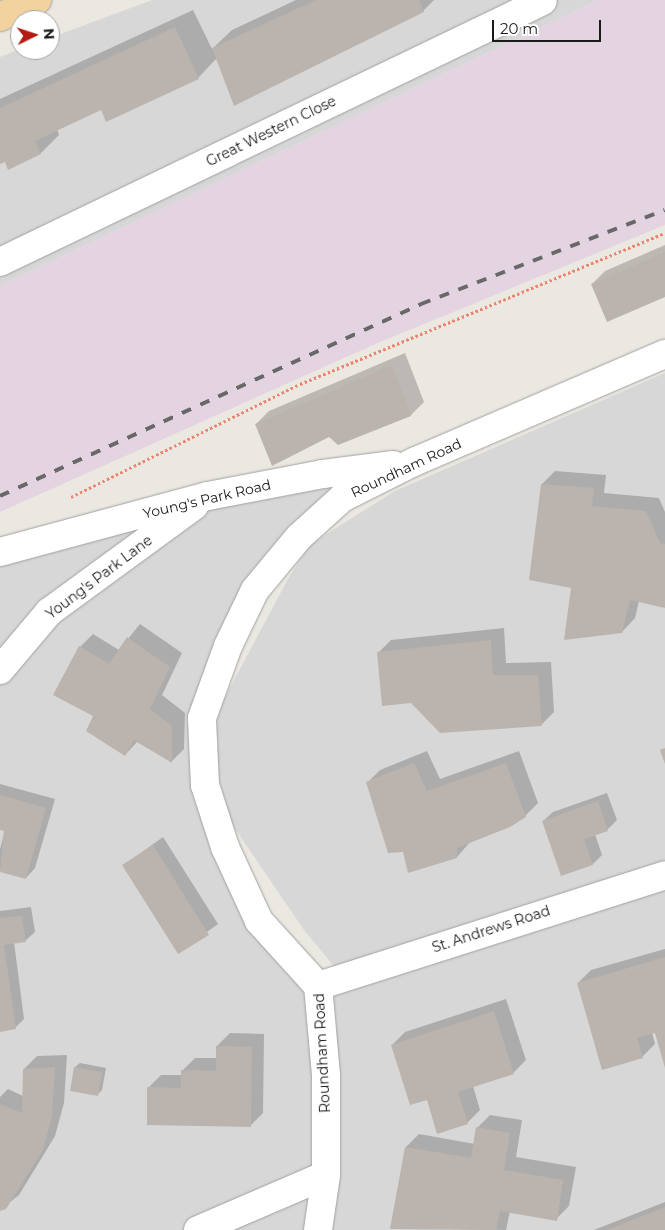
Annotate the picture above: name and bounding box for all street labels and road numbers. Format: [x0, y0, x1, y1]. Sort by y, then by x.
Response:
street label: Great Western Close [203, 92, 339, 170]
street label: Roundham Road [348, 435, 464, 501]
street label: Young's Park Road [141, 476, 273, 522]
street label: Young's Park Lane [43, 532, 155, 622]
street label: St. Andrews Road [430, 902, 552, 956]
street label: Roundham Road [310, 993, 334, 1113]

